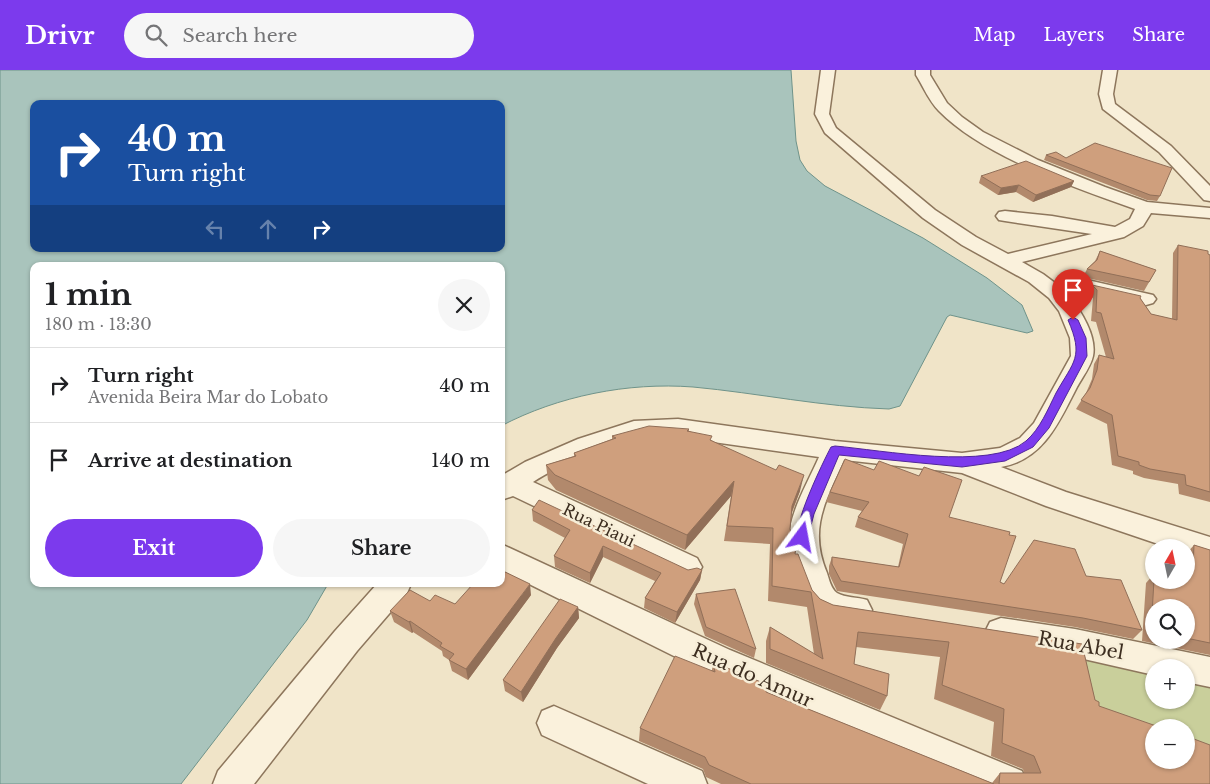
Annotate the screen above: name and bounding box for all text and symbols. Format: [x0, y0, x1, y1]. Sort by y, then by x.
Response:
search box [124, 13, 474, 58]
text: Drivr [25, 21, 94, 50]
icon: search [142, 21, 170, 49]
text: Search here [182, 24, 297, 47]
text: Map [974, 24, 1015, 46]
text: Layers [1043, 24, 1104, 46]
text: Share [1132, 24, 1185, 46]
text: 40 m [128, 117, 226, 160]
icon: right [45, 120, 110, 185]
text: Turn right [128, 160, 246, 187]
icon: left [201, 215, 229, 243]
icon: ahead [254, 215, 282, 243]
icon: right [307, 215, 335, 243]
pin [1052, 269, 1094, 320]
text: 1 min [45, 276, 132, 313]
icon: arrive [1059, 276, 1087, 304]
button: close [438, 279, 490, 331]
text: 180 m · 13:30 [45, 314, 152, 334]
text: Turn right [88, 364, 194, 387]
icon: right [45, 371, 73, 399]
text: 40 m [439, 374, 490, 397]
text: Avenida Beira Mar do Lobato [88, 387, 328, 407]
icon: arrive [45, 446, 73, 474]
text: Arrive at destination [88, 449, 292, 472]
text: 140 m [431, 449, 490, 472]
street label: Rua Piaui [560, 499, 639, 551]
position arrow [775, 510, 827, 562]
button: Exit [45, 519, 263, 577]
button: Share [273, 519, 490, 577]
north arrow [1145, 539, 1195, 589]
map controls [1145, 539, 1195, 769]
button: search [1145, 599, 1195, 649]
street label: Rua Abel [1036, 627, 1126, 664]
street label: Rua do Amur [689, 638, 817, 712]
button: + [1145, 659, 1195, 709]
button: − [1145, 719, 1195, 769]

